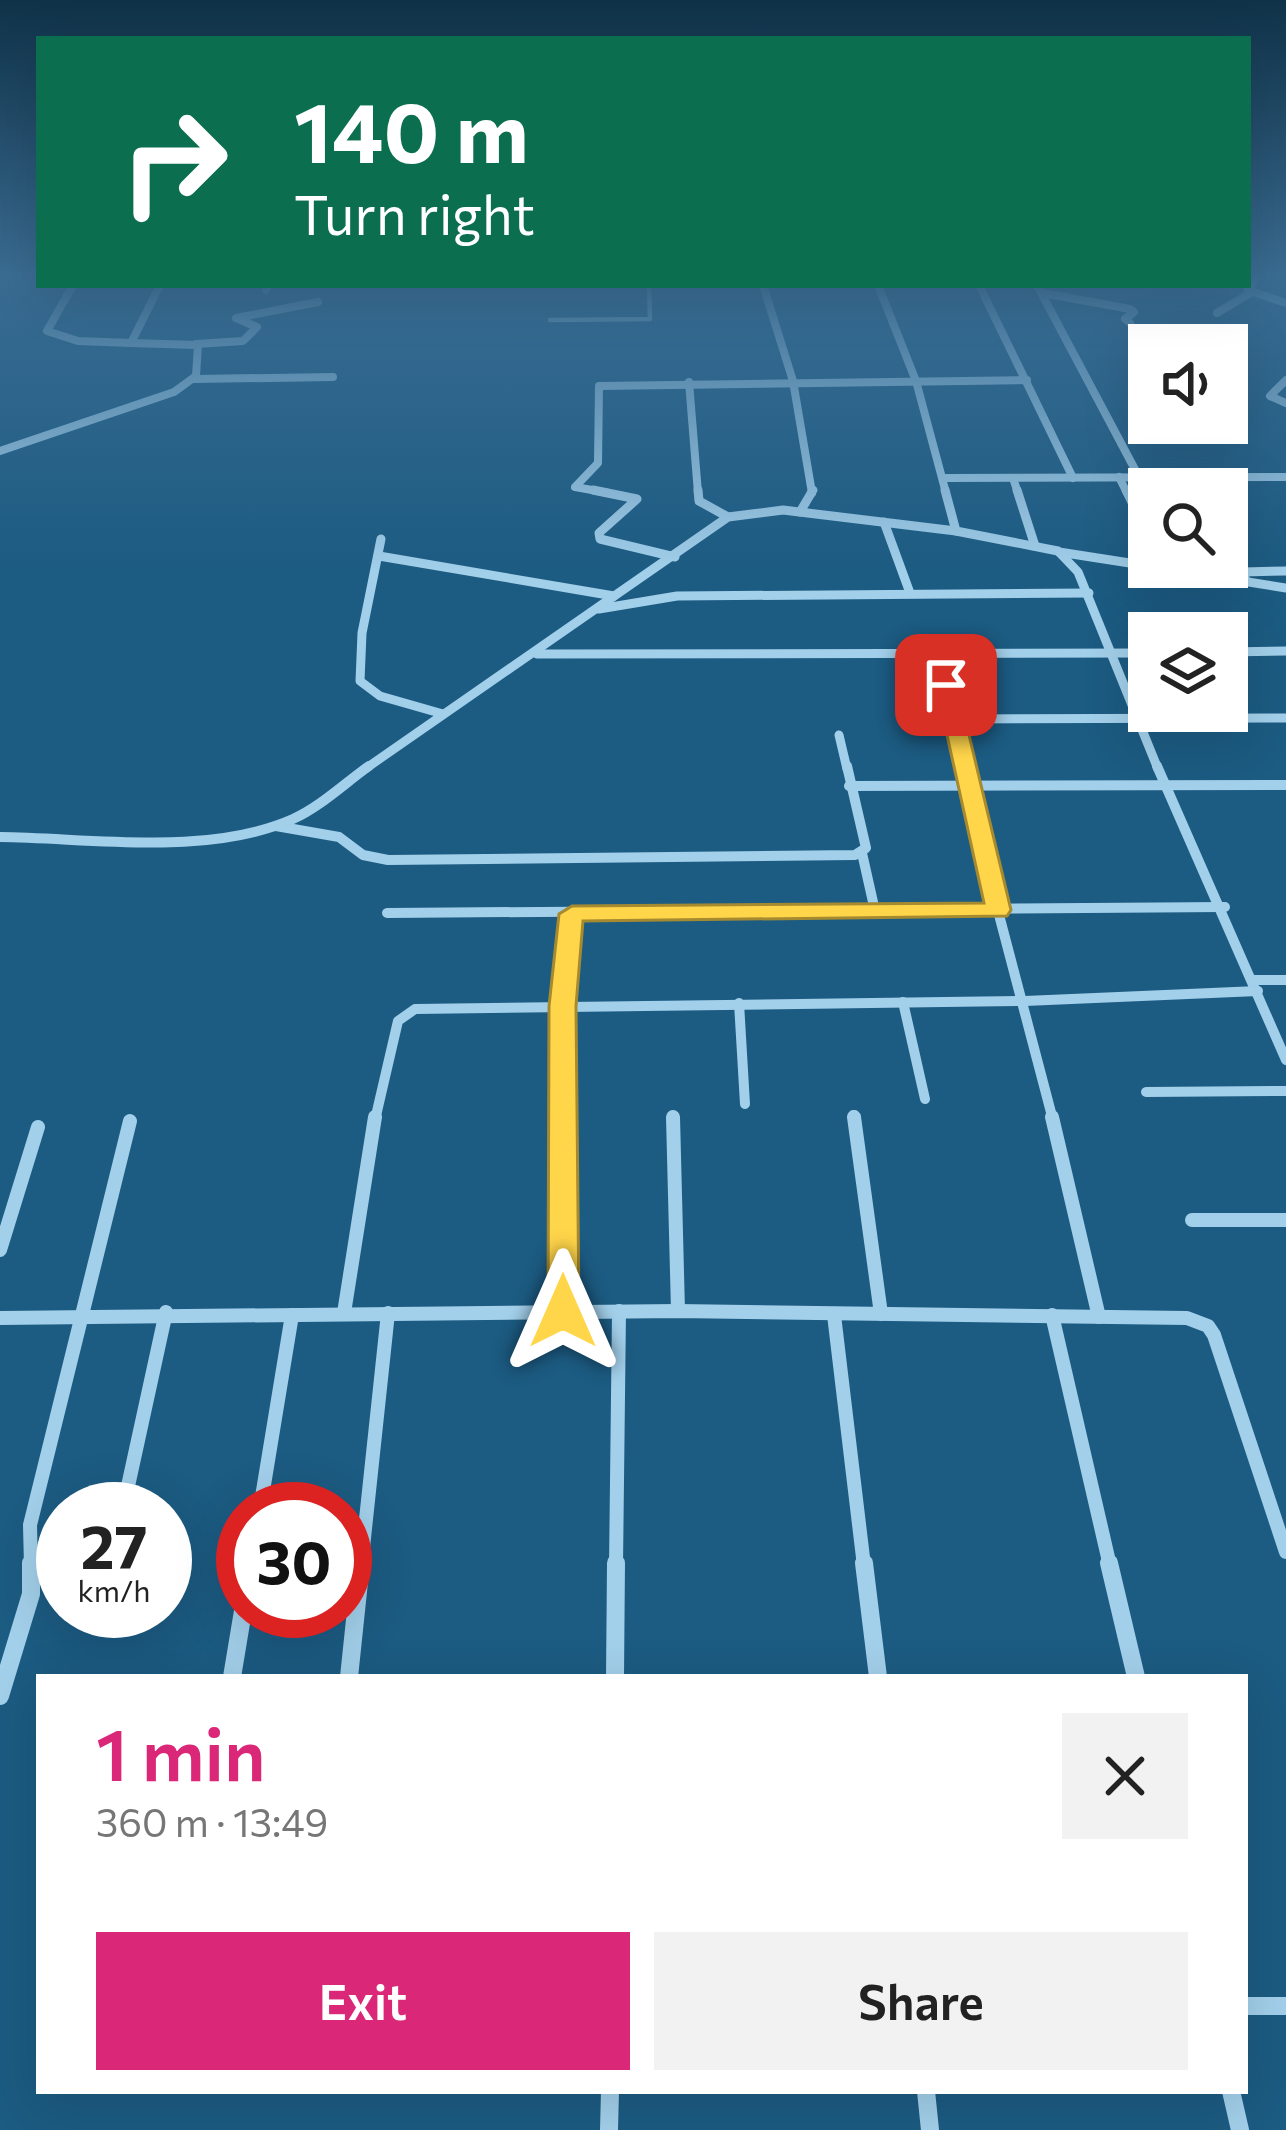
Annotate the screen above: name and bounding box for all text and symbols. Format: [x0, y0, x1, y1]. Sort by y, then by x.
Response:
text: 140 m [294, 78, 529, 180]
icon: right [96, 84, 252, 240]
text: Turn right [294, 180, 535, 246]
map controls [1128, 324, 1248, 732]
button: sound [1128, 324, 1248, 444]
button: search [1128, 468, 1248, 588]
button: layers [1128, 612, 1248, 732]
pin [895, 634, 997, 736]
icon: arrive [913, 652, 979, 718]
position arrow [500, 1248, 626, 1374]
speed limit sign: 30 [216, 1482, 372, 1638]
text: 27 [81, 1508, 147, 1581]
text: km/h [78, 1571, 150, 1608]
text: 1 min [96, 1708, 266, 1796]
button: close [1062, 1713, 1188, 1839]
text: 360 m · 13:49 [96, 1797, 328, 1845]
button: Exit [96, 1932, 630, 2070]
button: Share [654, 1932, 1188, 2070]

